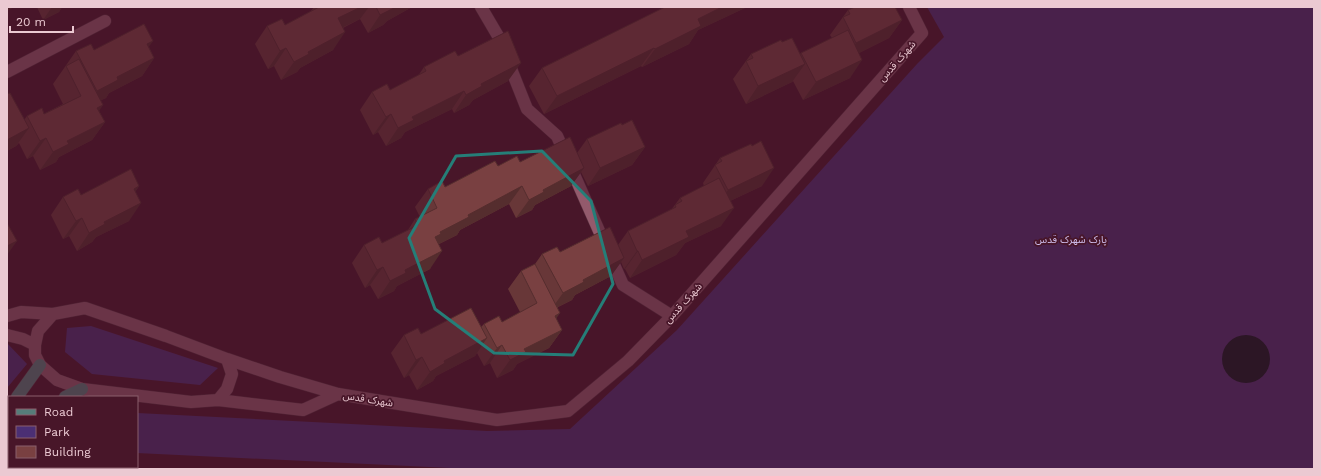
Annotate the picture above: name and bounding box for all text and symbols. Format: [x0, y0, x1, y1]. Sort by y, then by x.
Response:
scale bar [10, 8, 73, 34]
text: 20 m [16, 15, 46, 29]
street label: شهرک قدس [876, 38, 919, 84]
park label: پارک شهرک قدس [1035, 234, 1107, 246]
street label: شهرک قدس [662, 280, 705, 326]
street label: شهرک قدس [342, 390, 394, 409]
legend [8, 396, 138, 468]
text: Road [44, 405, 73, 419]
text: Park [44, 425, 70, 439]
text: Building [44, 445, 91, 459]

